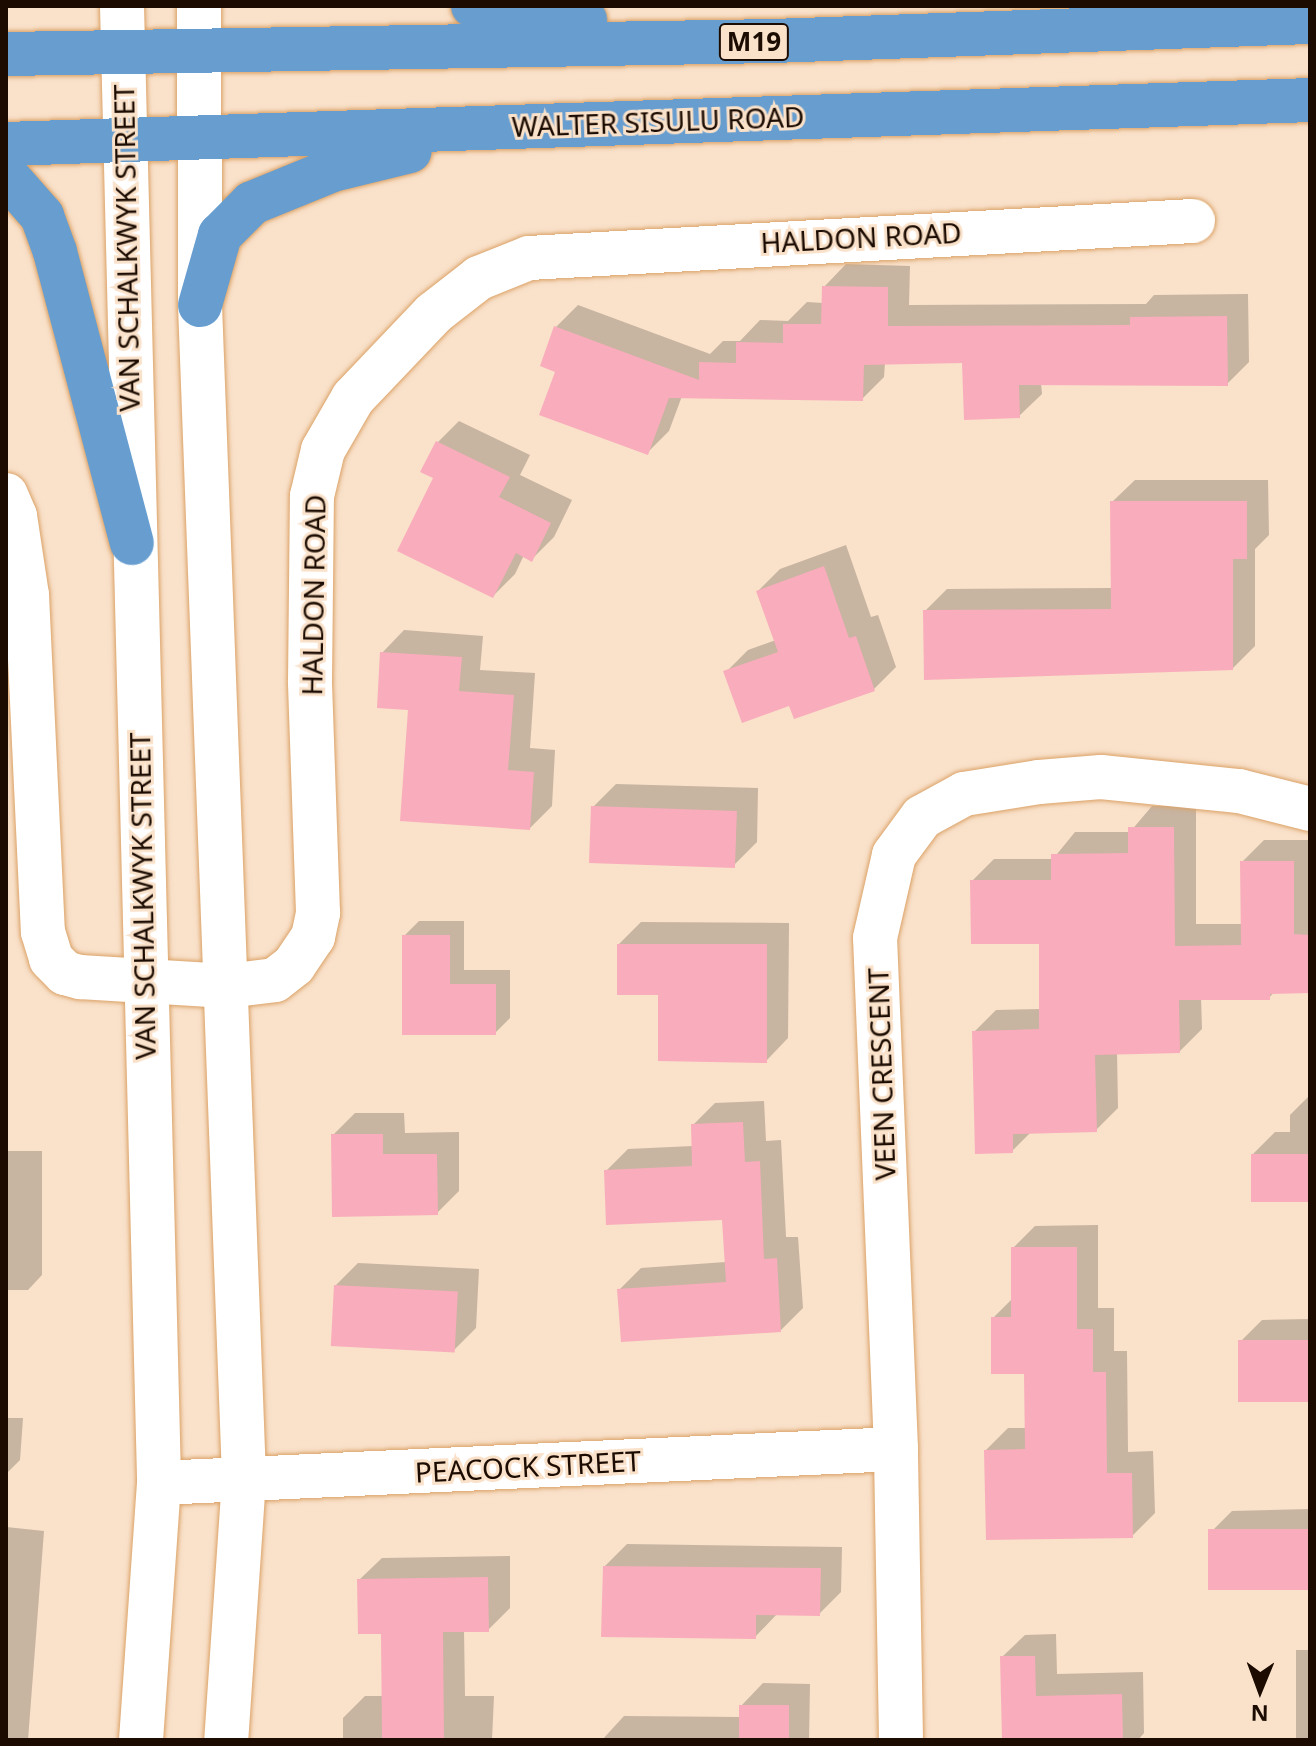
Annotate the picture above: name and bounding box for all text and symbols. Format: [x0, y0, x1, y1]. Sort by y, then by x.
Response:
road number: M19 [718, 20, 790, 64]
street label: VAN SCHALKWYK STREET [106, 84, 146, 412]
street label: WALTER SISULU ROAD [511, 99, 805, 143]
street label: HALDON ROAD [760, 215, 962, 259]
street label: HALDON ROAD [294, 494, 332, 696]
street label: VAN SCHALKWYK STREET [122, 732, 162, 1060]
street label: VEEN CRESCENT [860, 967, 902, 1181]
street label: PEACOCK STREET [414, 1443, 642, 1489]
north arrow [1220, 1650, 1300, 1730]
text: N [1250, 1699, 1269, 1729]

